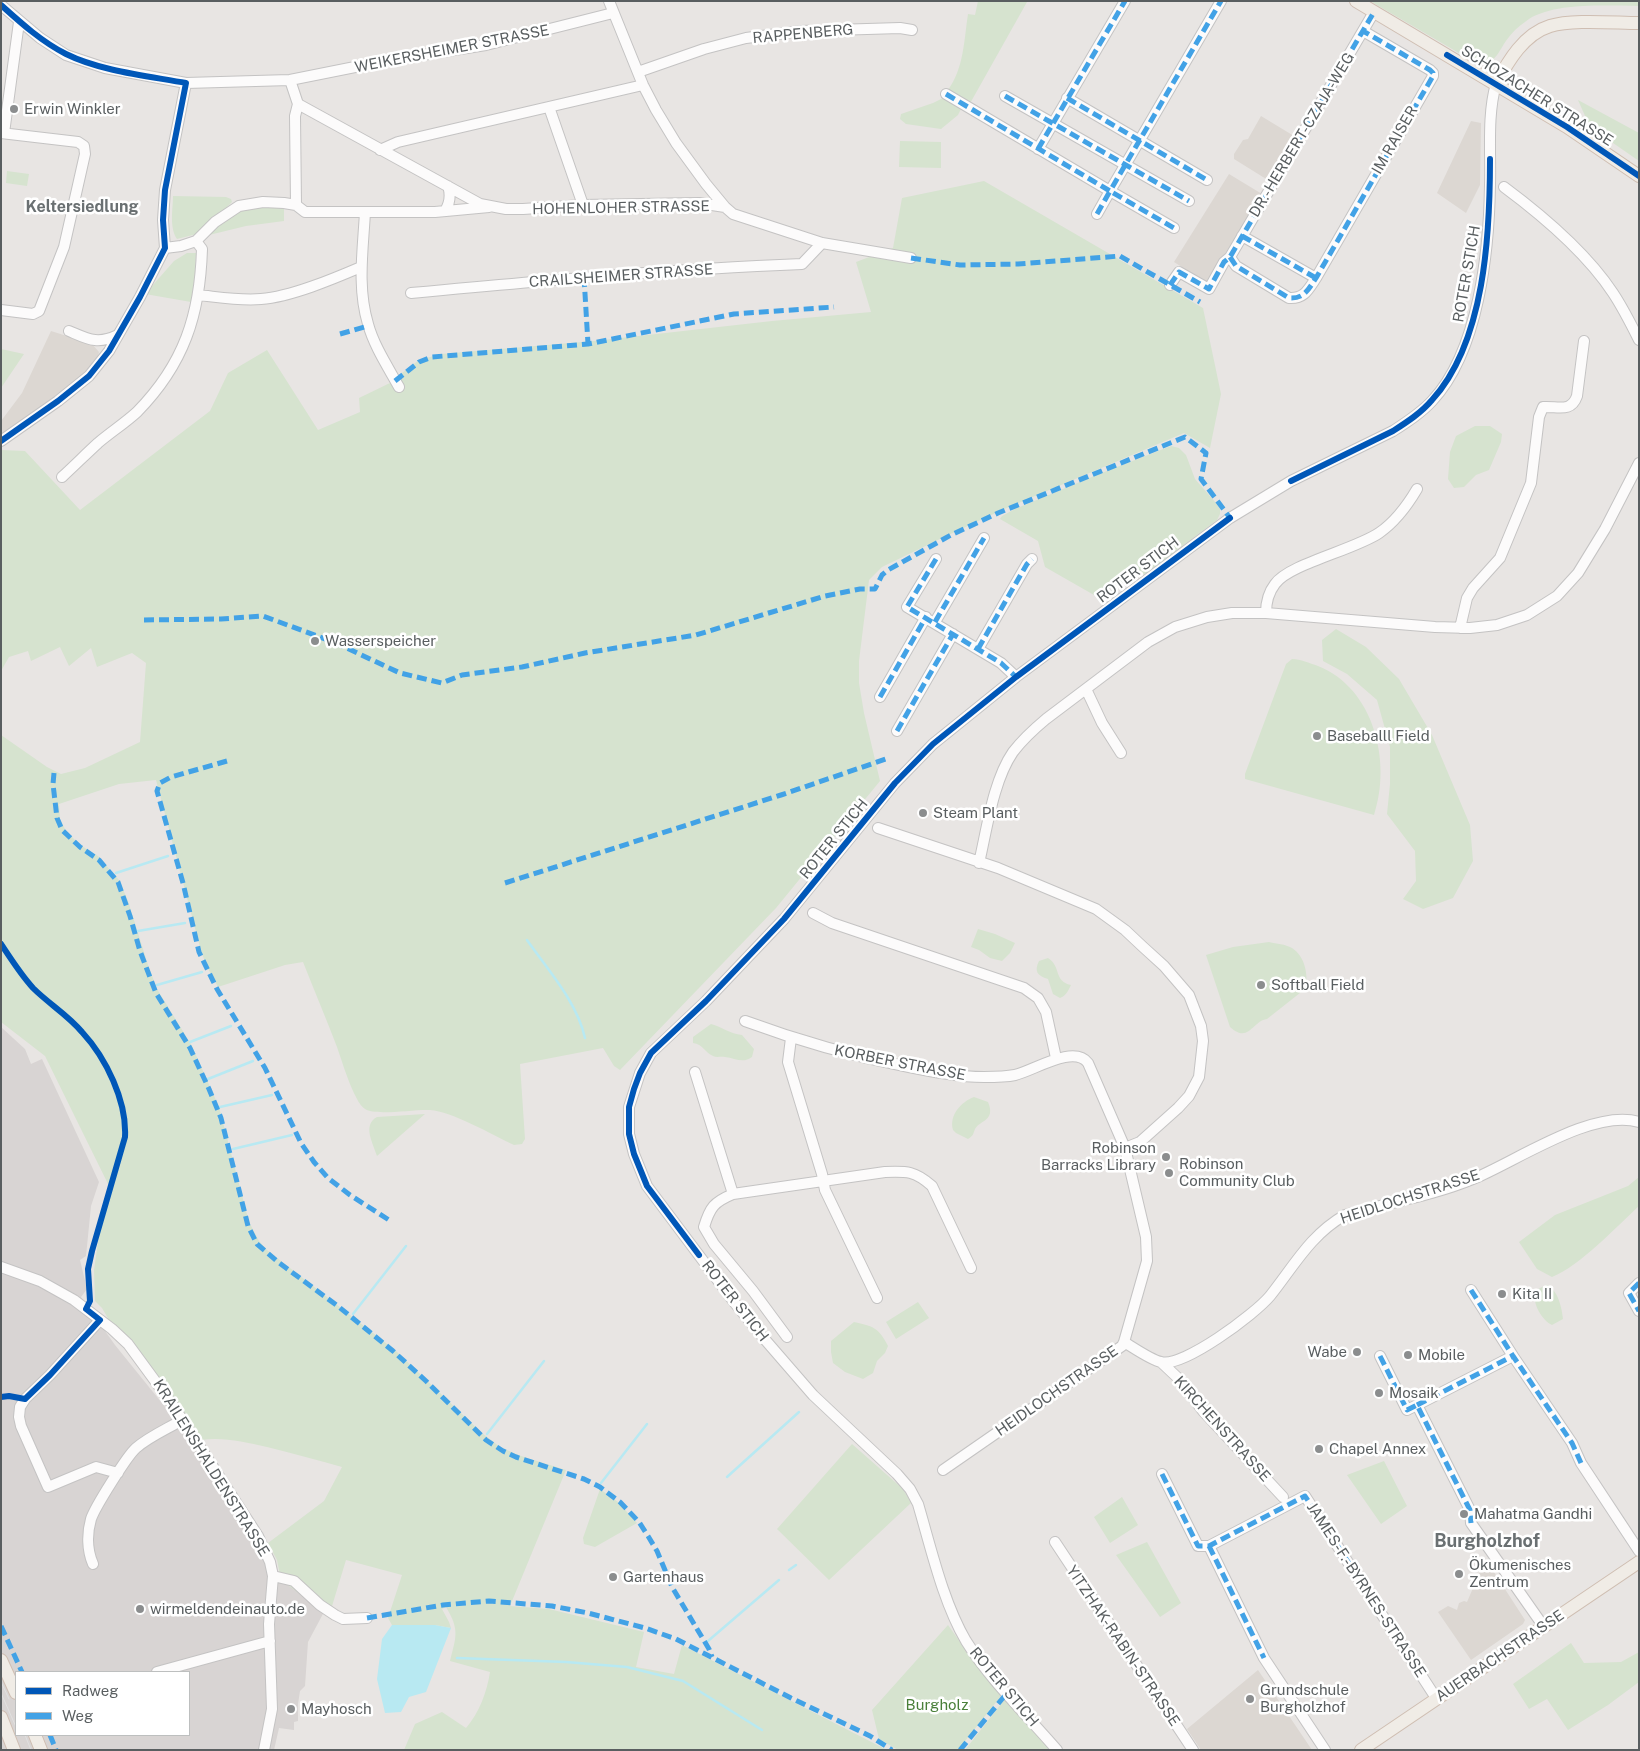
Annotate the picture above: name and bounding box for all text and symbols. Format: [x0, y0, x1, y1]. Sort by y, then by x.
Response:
street label: WEIKERSHEIMER STRASSE [353, 21, 551, 77]
street label: RAPPENBERG [752, 21, 854, 47]
street label: SCHOZACHER STRASSE [1458, 42, 1616, 150]
street label: DR.-HERBERT-CZAJA-WEG [1246, 49, 1358, 221]
place label: Erwin Winkler [24, 100, 121, 118]
marker: Erwin Winkler [8, 103, 20, 115]
street label: IM RAISER [1368, 103, 1422, 177]
district label: Keltersiedlung [25, 197, 139, 217]
street label: HOHENLOHER STRASSE [532, 197, 710, 219]
street label: ROTER STICH [1450, 224, 1484, 324]
street label: CRAILSHEIMER STRASSE [528, 261, 714, 291]
street label: ROTER STICH [1093, 533, 1183, 607]
place label: Wasserspeicher [325, 632, 436, 650]
marker: Wasserspeicher [309, 635, 321, 647]
place label: Baseballl Field [1327, 727, 1430, 745]
marker: Baseballl Field [1311, 730, 1323, 742]
street label: ROTER STICH [796, 795, 872, 883]
place label: Steam Plant [933, 804, 1018, 822]
marker: Steam Plant [917, 807, 929, 819]
place label: Softball Field [1271, 976, 1364, 994]
marker: Softball Field [1255, 979, 1267, 991]
street label: KORBER STRASSE [833, 1041, 967, 1085]
place label: Robinson Barracks Library [1041, 1139, 1156, 1174]
marker: Robinson Barracks Library [1160, 1151, 1172, 1163]
place label: Robinson Community Club [1179, 1155, 1295, 1190]
street label: HEIDLOCHSTRASSE [1338, 1166, 1482, 1228]
marker: Robinson Community Club [1163, 1167, 1175, 1179]
street label: ROTER STICH [698, 1257, 772, 1345]
place label: Kita II [1512, 1285, 1552, 1303]
marker: Kita II [1496, 1288, 1508, 1300]
street label: HEIDLOCHSTRASSE [992, 1342, 1122, 1440]
place label: Wabe [1308, 1343, 1347, 1361]
marker: Wabe [1351, 1346, 1363, 1358]
place label: Mobile [1418, 1346, 1465, 1364]
marker: Mobile [1402, 1349, 1414, 1361]
street label: KIRCHENSTRASSE [1170, 1373, 1274, 1485]
street label: KRAILENSHALDENSTRASSE [149, 1376, 273, 1560]
place label: Mosaik [1389, 1384, 1439, 1402]
marker: Mosaik [1373, 1387, 1385, 1399]
place label: Chapel Annex [1329, 1440, 1426, 1458]
marker: Chapel Annex [1313, 1443, 1325, 1455]
street label: JAMES-F.-BYRNES-STRASSE [1303, 1499, 1429, 1681]
place label: Mahatma Gandhi [1474, 1505, 1592, 1523]
marker: Mahatma Gandhi [1458, 1508, 1470, 1520]
district label: Burgholzhof [1434, 1530, 1540, 1552]
place label: Ökumenisches Zentrum [1469, 1556, 1571, 1591]
street label: YITZHAK-RABIN-STRASSE [1062, 1562, 1184, 1730]
place label: Gartenhaus [623, 1568, 704, 1586]
marker: Ökumenisches Zentrum [1453, 1568, 1465, 1580]
marker: Gartenhaus [607, 1571, 619, 1583]
place label: wirmeldendeinauto.de [150, 1600, 305, 1618]
marker: wirmeldendeinauto.de [134, 1603, 146, 1615]
street label: AUERBACHSTRASSE [1432, 1606, 1568, 1706]
street label: ROTER STICH [966, 1644, 1042, 1730]
legend [15, 1671, 190, 1736]
place label: Grundschule Burgholzhof [1260, 1681, 1349, 1716]
text: Radweg [62, 1682, 119, 1699]
marker: Grundschule Burgholzhof [1244, 1693, 1256, 1705]
park label: Burgholz [906, 1696, 968, 1714]
place label: Mayhosch [301, 1700, 372, 1718]
marker: Mayhosch [285, 1703, 297, 1715]
text: Weg [62, 1707, 93, 1724]

